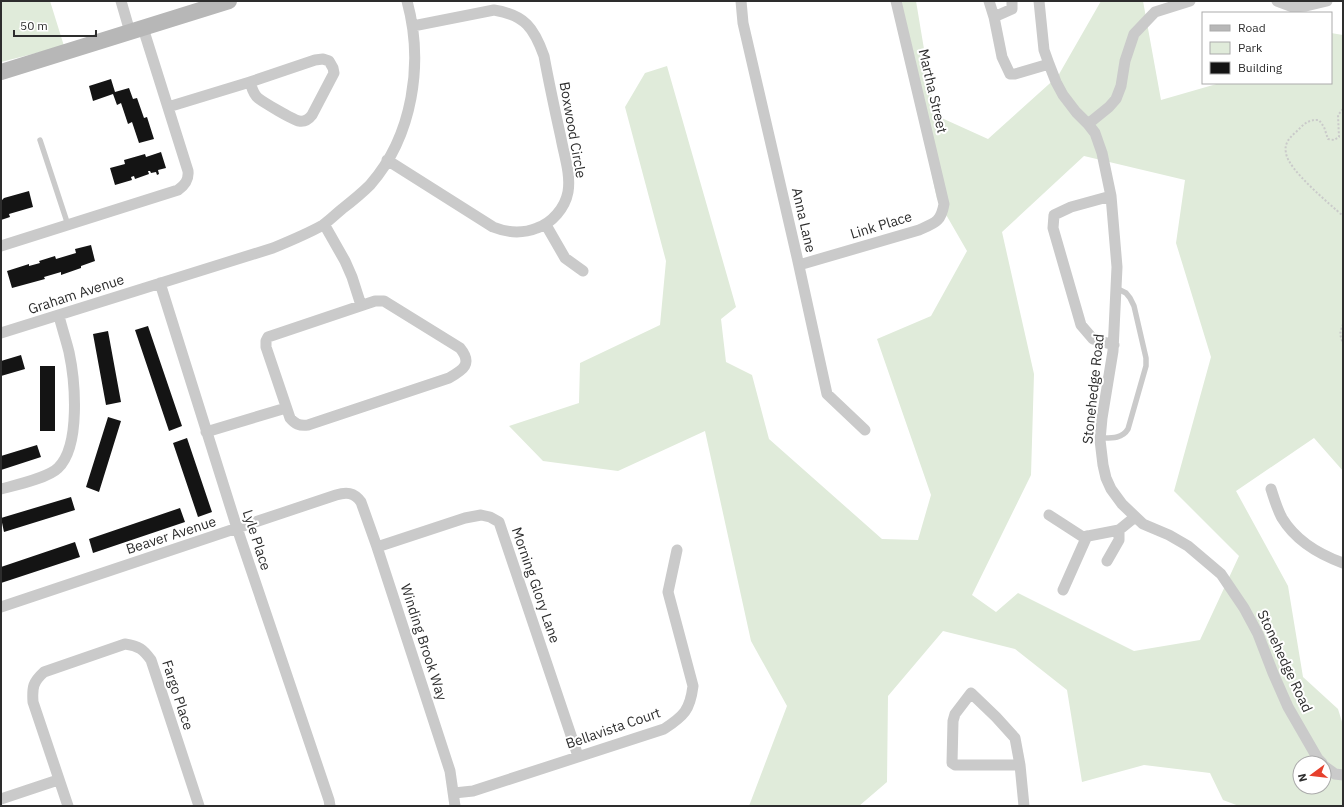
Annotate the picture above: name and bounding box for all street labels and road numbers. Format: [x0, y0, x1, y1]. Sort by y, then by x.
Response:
street label: Martha Street [915, 47, 951, 135]
street label: Boxwood Circle [556, 80, 590, 180]
street label: Anna Lane [788, 186, 820, 254]
street label: Link Place [848, 207, 914, 243]
street label: Graham Avenue [26, 270, 127, 318]
street label: Stonehedge Road [1078, 333, 1108, 445]
street label: Lyle Place [239, 507, 275, 573]
street label: Beaver Avenue [124, 512, 219, 558]
street label: Morning Glory Lane [508, 525, 564, 646]
street label: Winding Brook Way [397, 581, 451, 703]
street label: Stonehedge Road [1253, 607, 1317, 715]
street label: Fargo Place [158, 658, 198, 733]
street label: Bellavista Court [563, 703, 663, 753]

